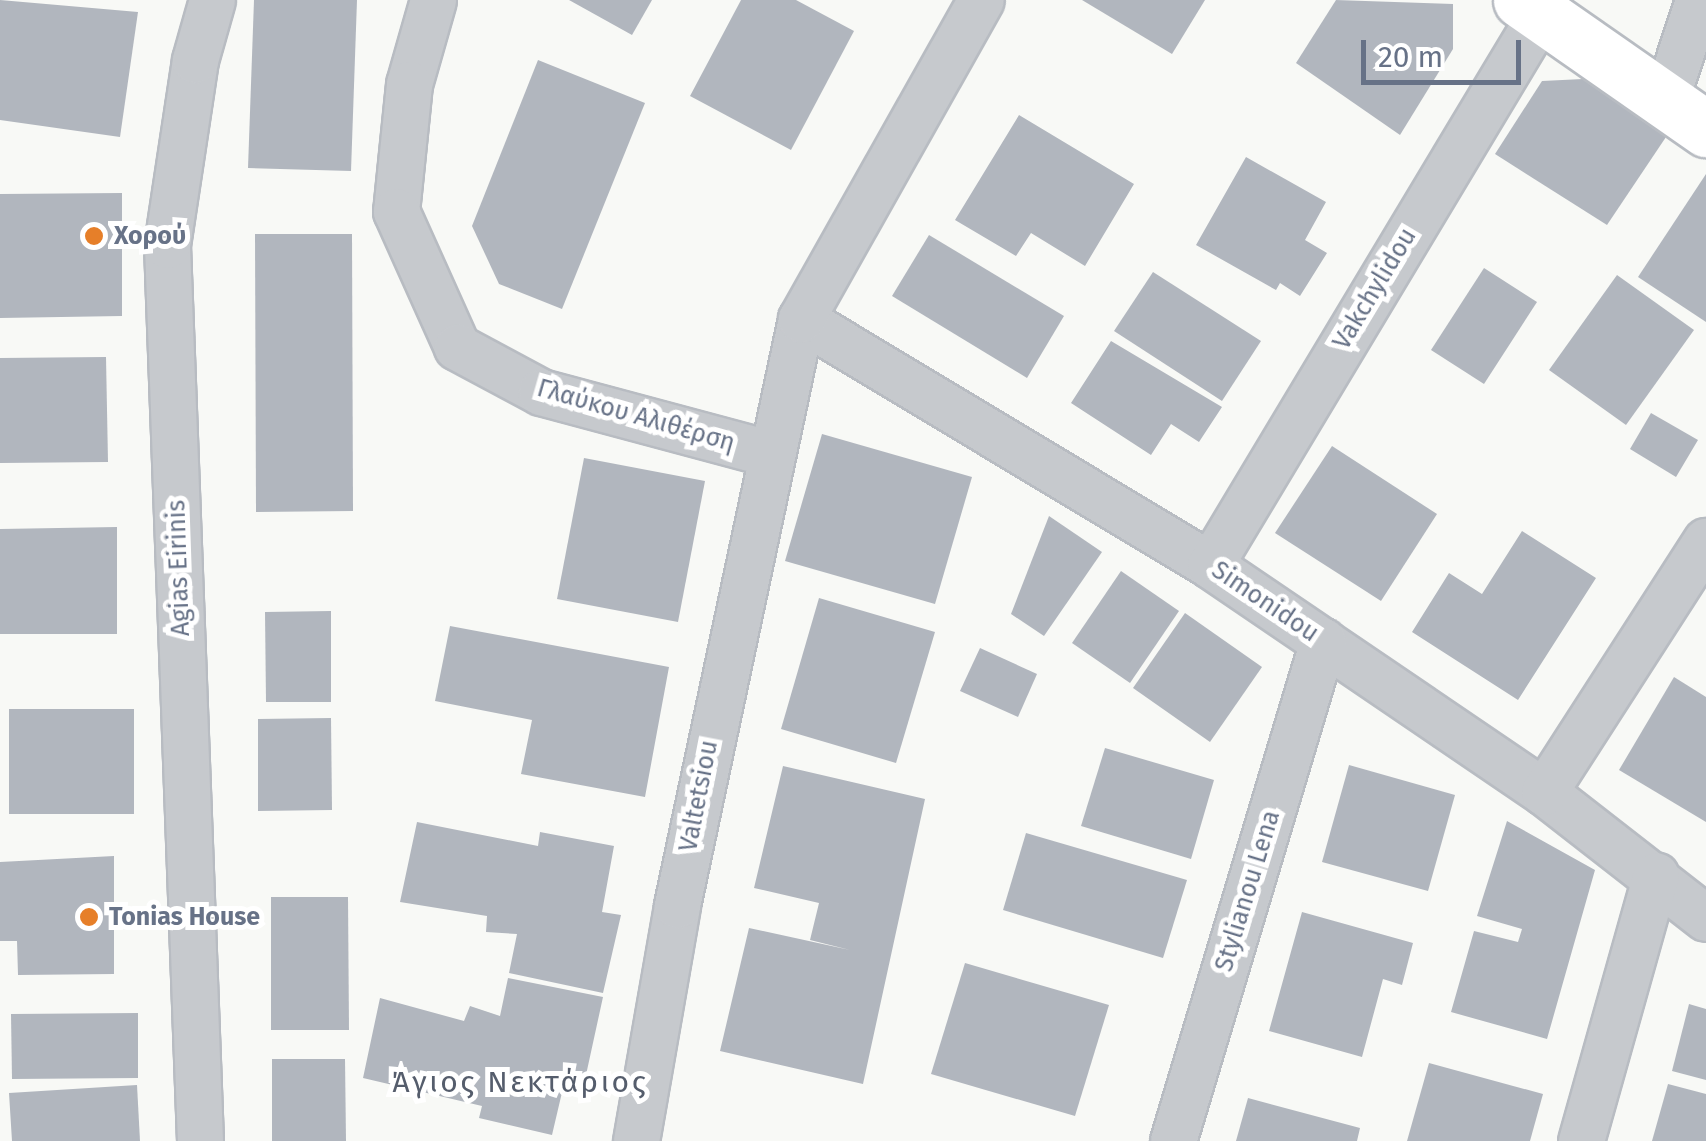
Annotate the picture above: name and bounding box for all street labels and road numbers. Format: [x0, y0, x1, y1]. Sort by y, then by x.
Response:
street label: Vakchylidou [1327, 223, 1423, 355]
street label: Γλαύκου Αλιθέρση [534, 373, 738, 459]
street label: Agias Eirinis [162, 499, 196, 637]
street label: Simonidou [1206, 555, 1324, 649]
street label: Valtetsiou [674, 738, 724, 854]
street label: Stylianou Lena [1209, 807, 1287, 975]

